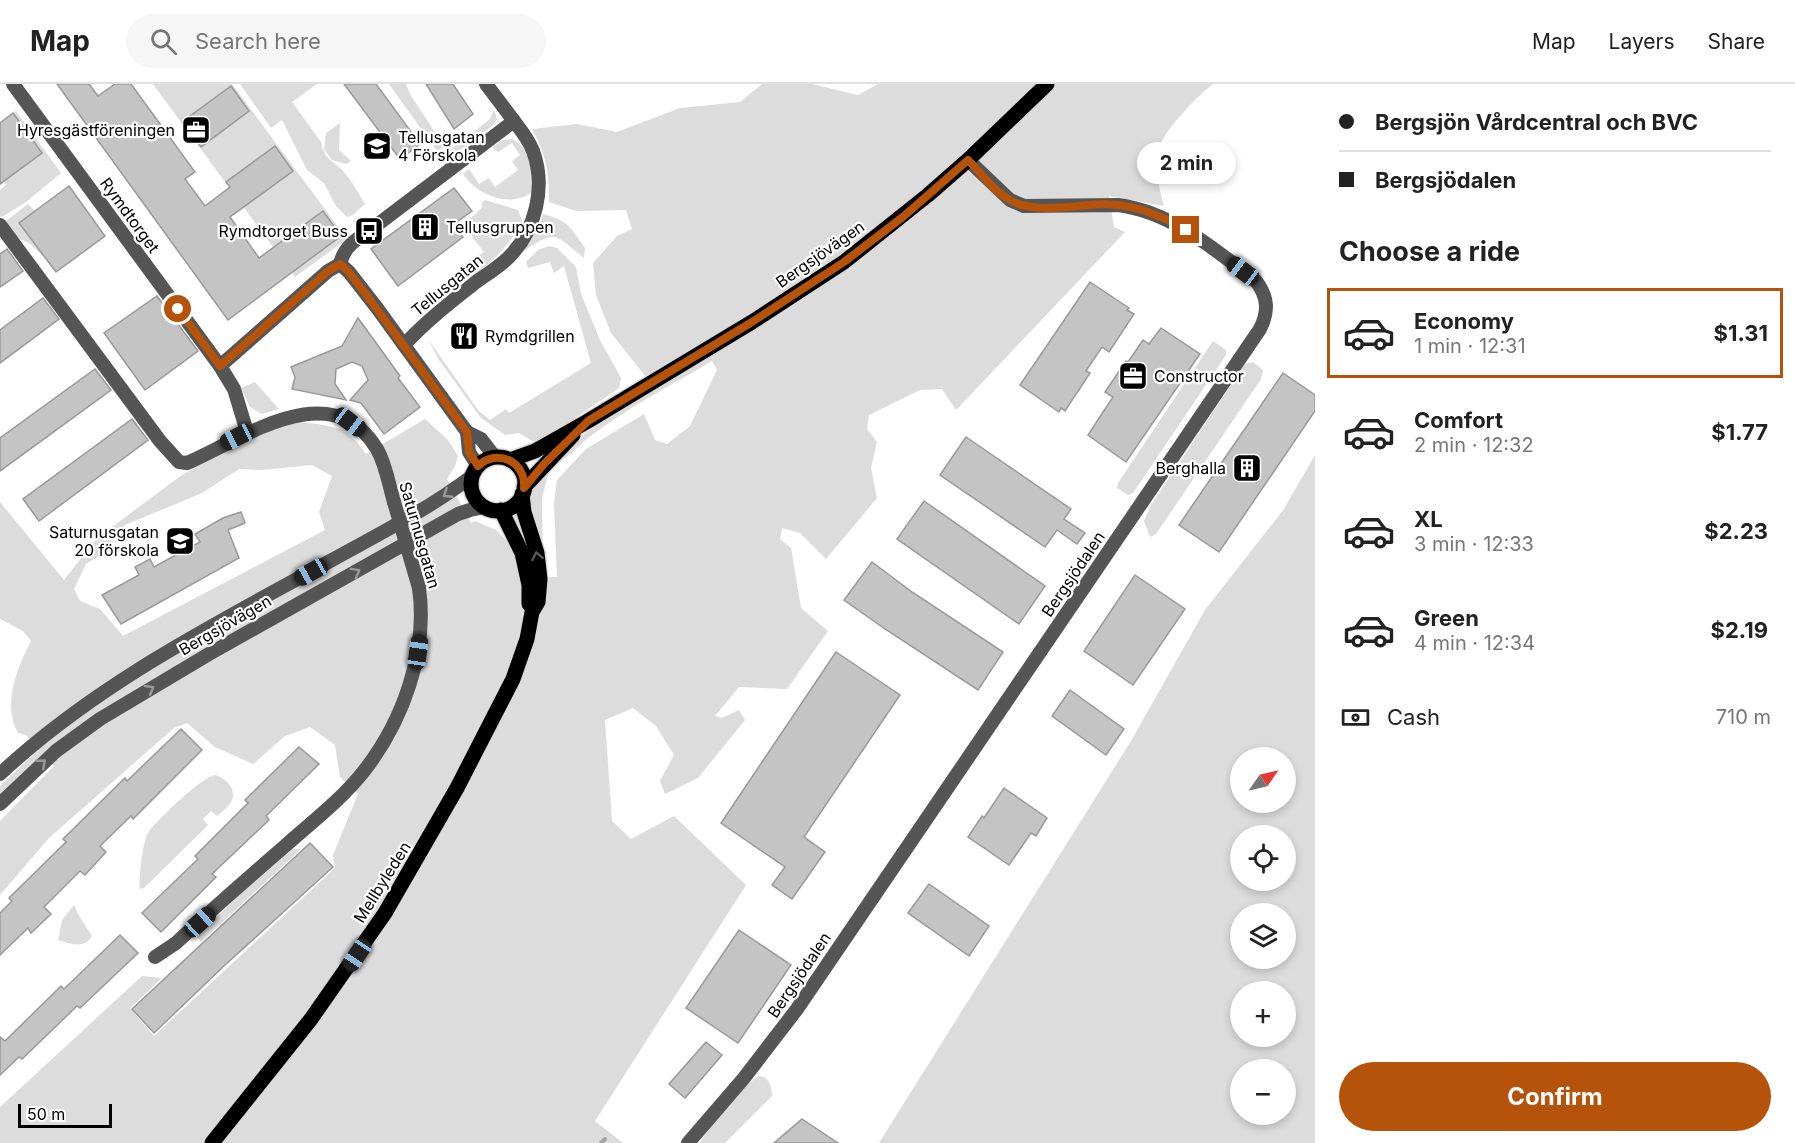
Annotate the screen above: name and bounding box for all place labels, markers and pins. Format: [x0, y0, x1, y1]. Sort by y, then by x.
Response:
office icon: Hyresgästföreningen [180, 114, 212, 146]
place label: Hyresgästföreningen [17, 120, 175, 140]
place label: Tellusgatan 4 Förskola [398, 127, 485, 165]
school or university icon: Tellusgatan 4 Förskola [361, 130, 393, 162]
building icon: Tellusgruppen [409, 211, 441, 243]
bus stop icon: Rymdtorget Buss [353, 215, 385, 247]
place label: Tellusgruppen [446, 217, 554, 237]
place label: Rymdtorget Buss [219, 221, 348, 241]
restaurant icon: Rymdgrillen [448, 320, 480, 352]
place label: Rymdgrillen [485, 326, 575, 346]
office icon: Constructor [1117, 360, 1149, 392]
place label: Constructor [1154, 366, 1244, 386]
building icon: Berghalla [1231, 452, 1263, 484]
place label: Berghalla [1155, 458, 1226, 478]
place label: Saturnusgatan 20 förskola [49, 522, 159, 560]
school or university icon: Saturnusgatan 20 förskola [164, 525, 196, 557]

